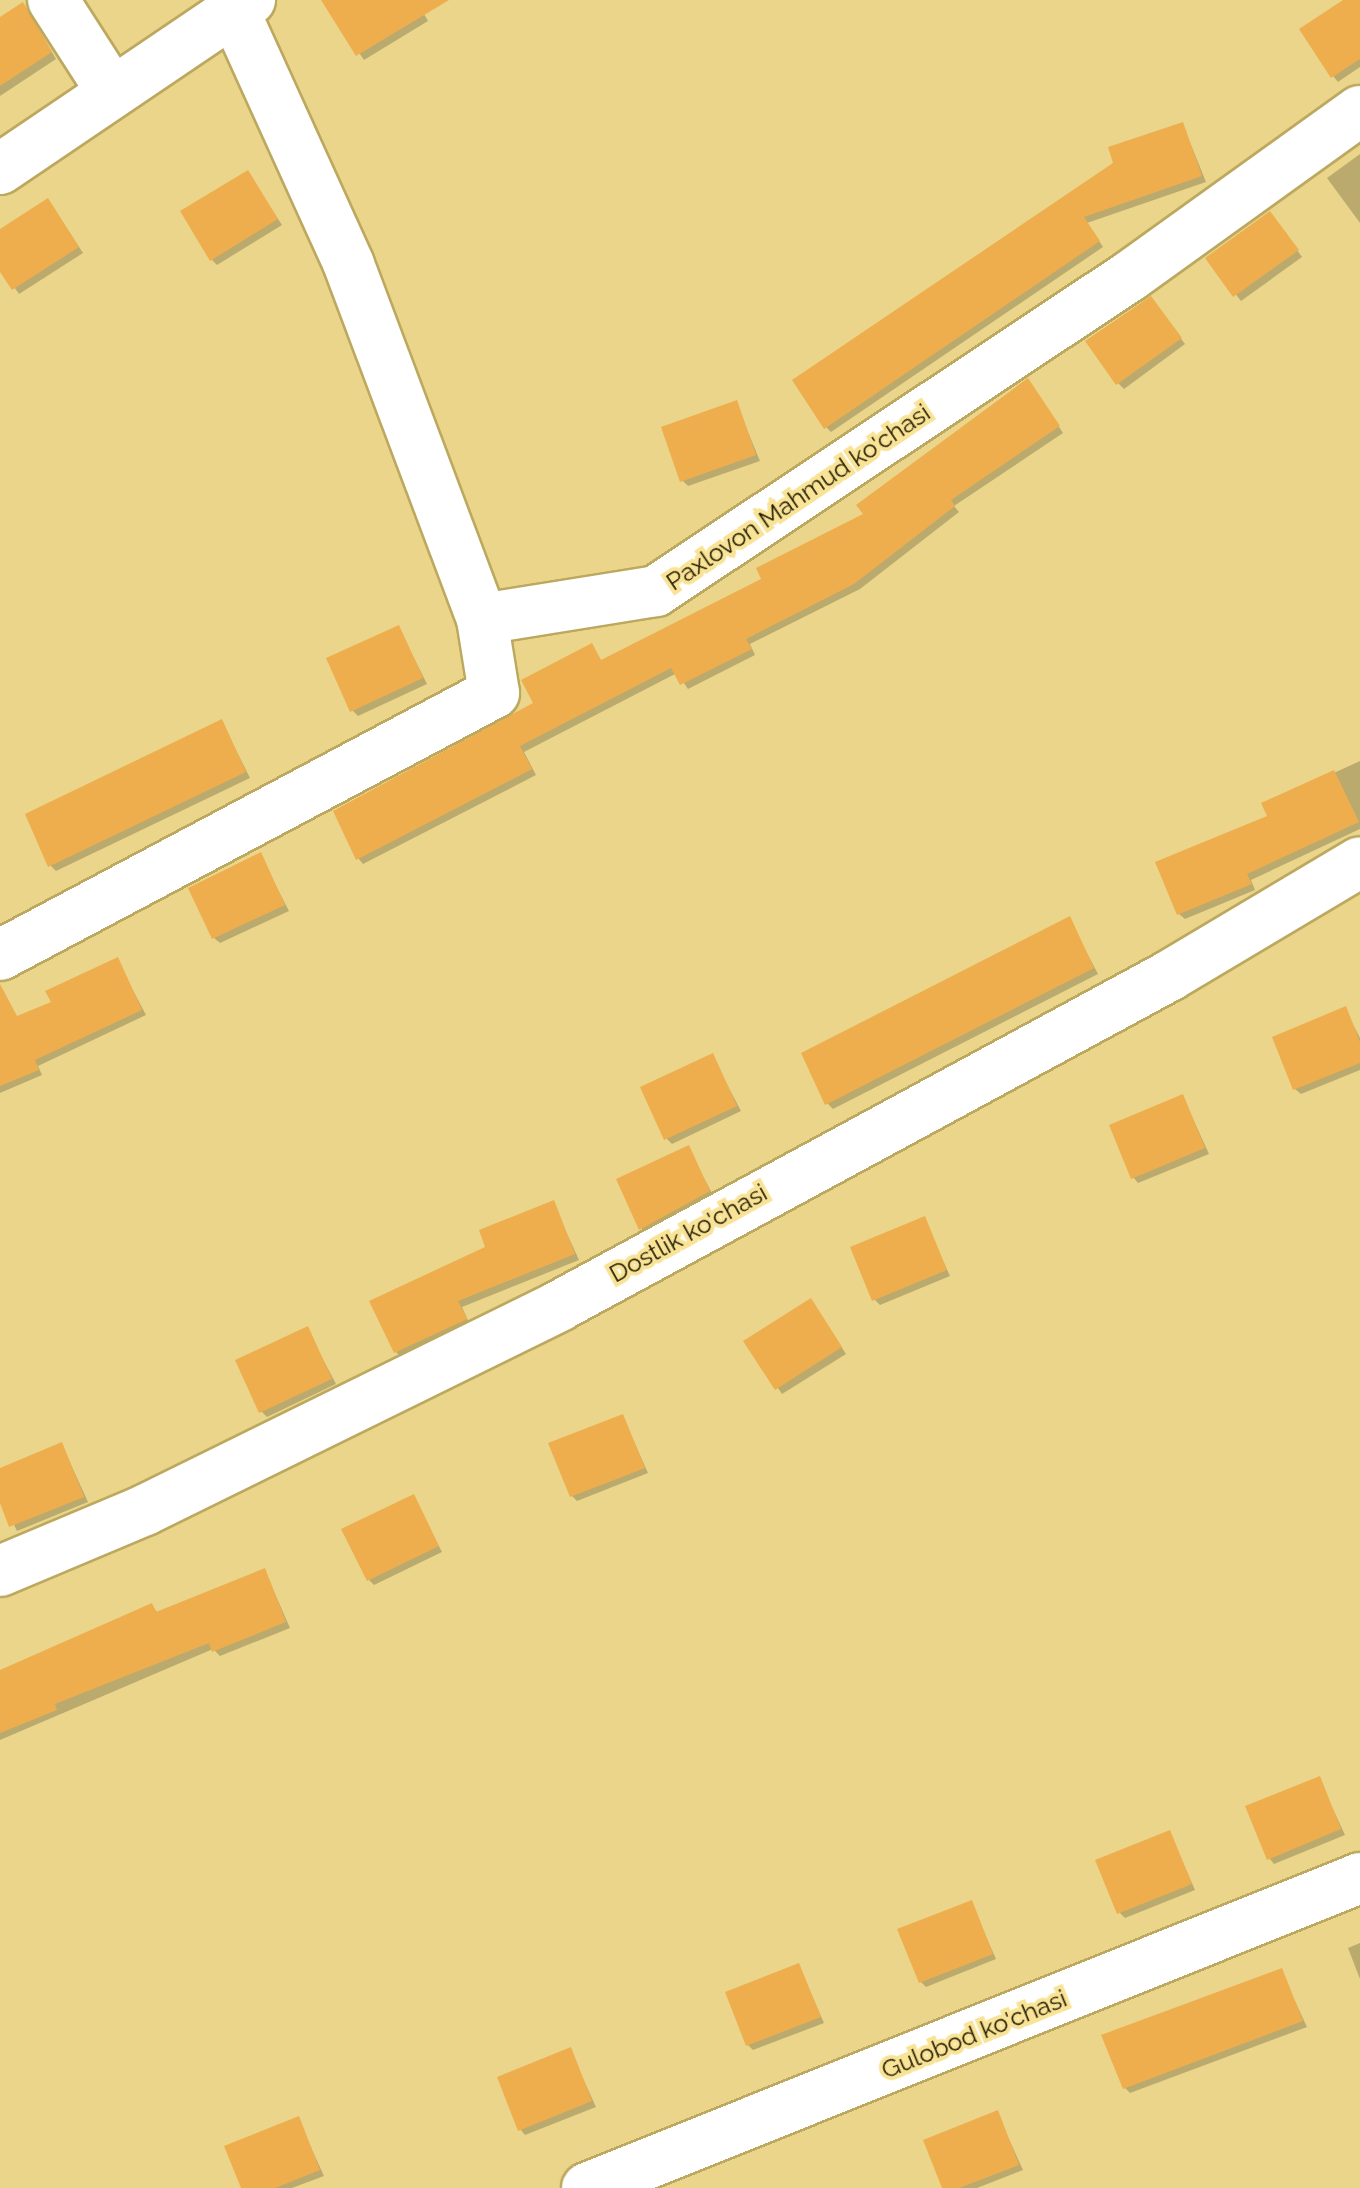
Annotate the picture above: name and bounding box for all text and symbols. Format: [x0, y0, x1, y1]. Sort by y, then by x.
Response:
street label: Paxlovon Mahmud ko'chasi [660, 397, 936, 597]
street label: Dostlik ko'chasi [604, 1177, 772, 1289]
street label: Gulobod ko'chasi [877, 1983, 1071, 2085]

